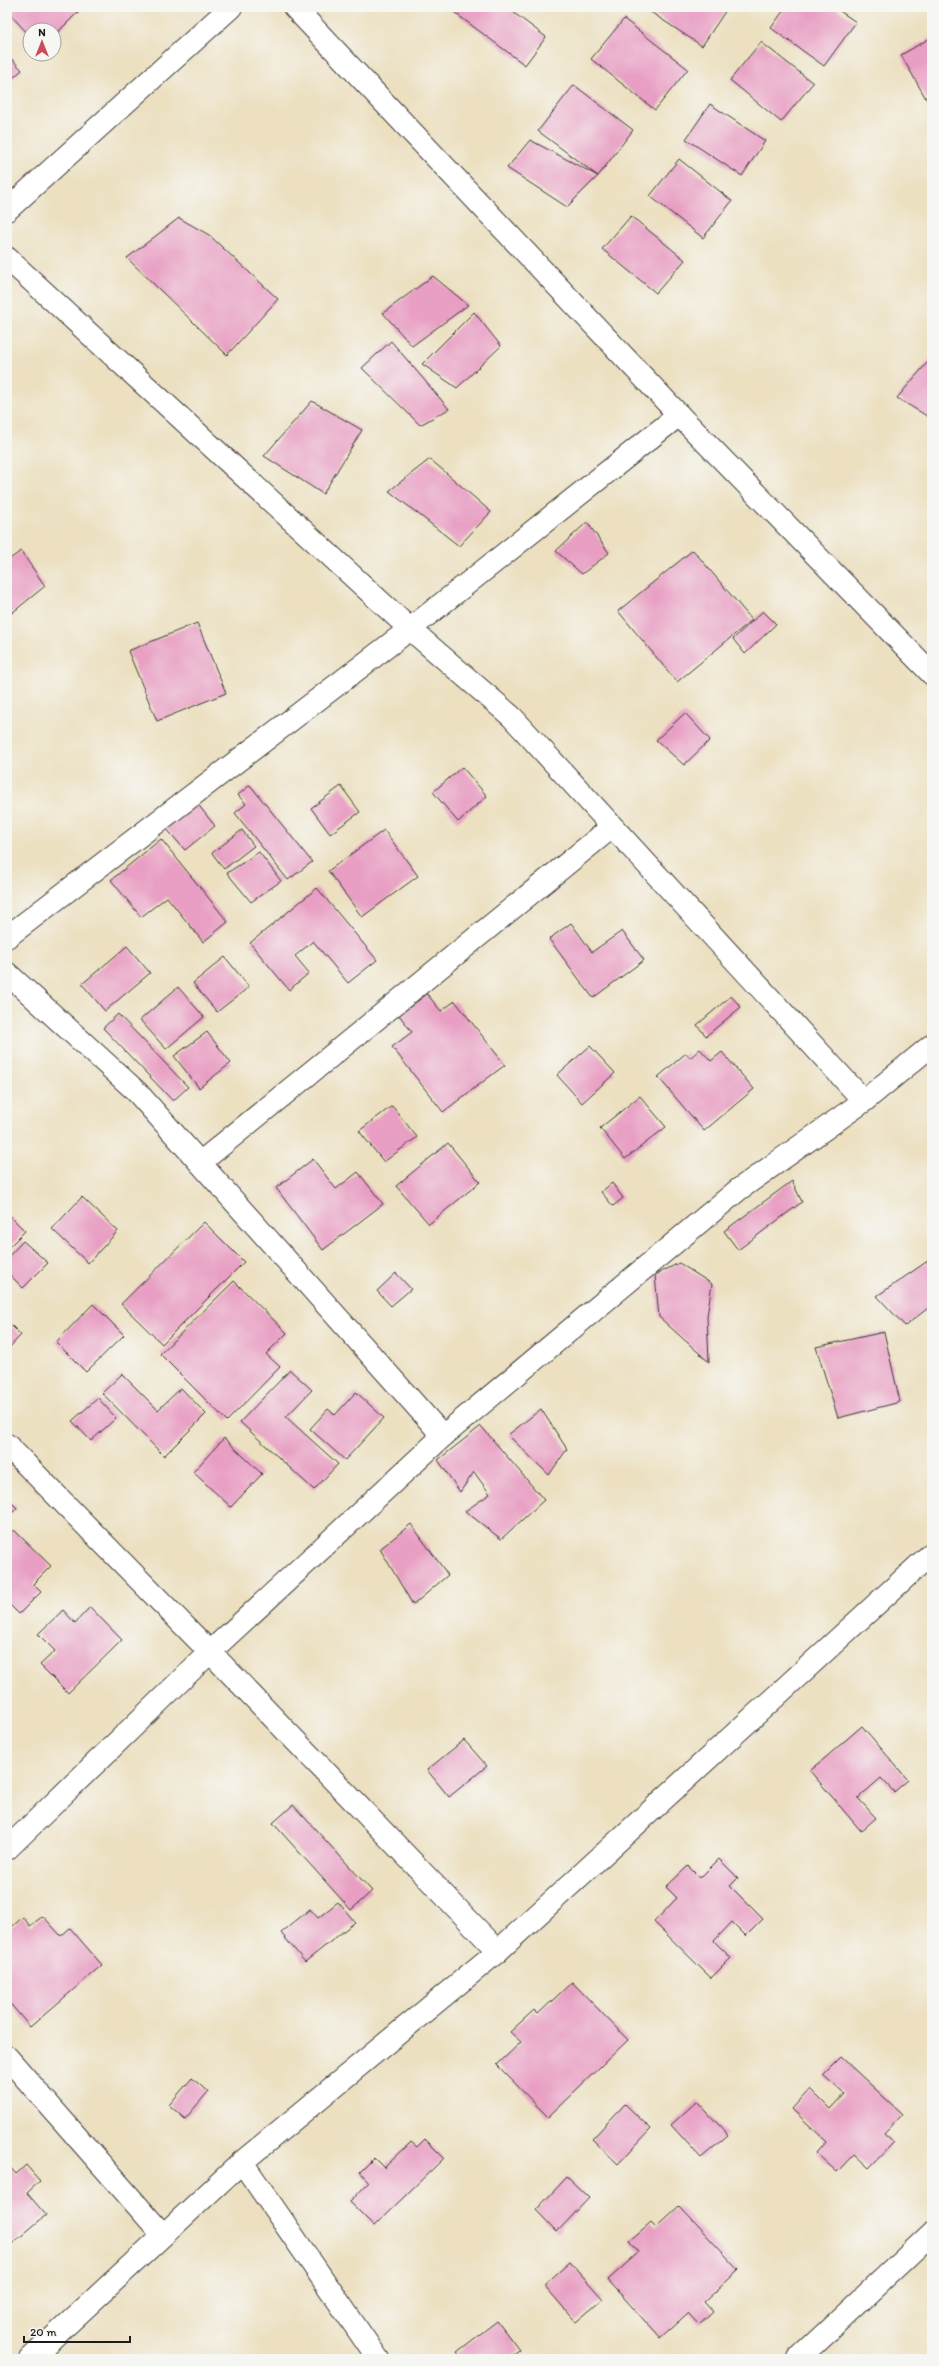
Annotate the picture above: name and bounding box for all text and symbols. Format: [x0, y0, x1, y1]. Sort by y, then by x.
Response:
north arrow [22, 22, 62, 62]
text: N [38, 26, 46, 39]
scale bar [24, 2318, 130, 2344]
text: 20 m [30, 2325, 57, 2339]

